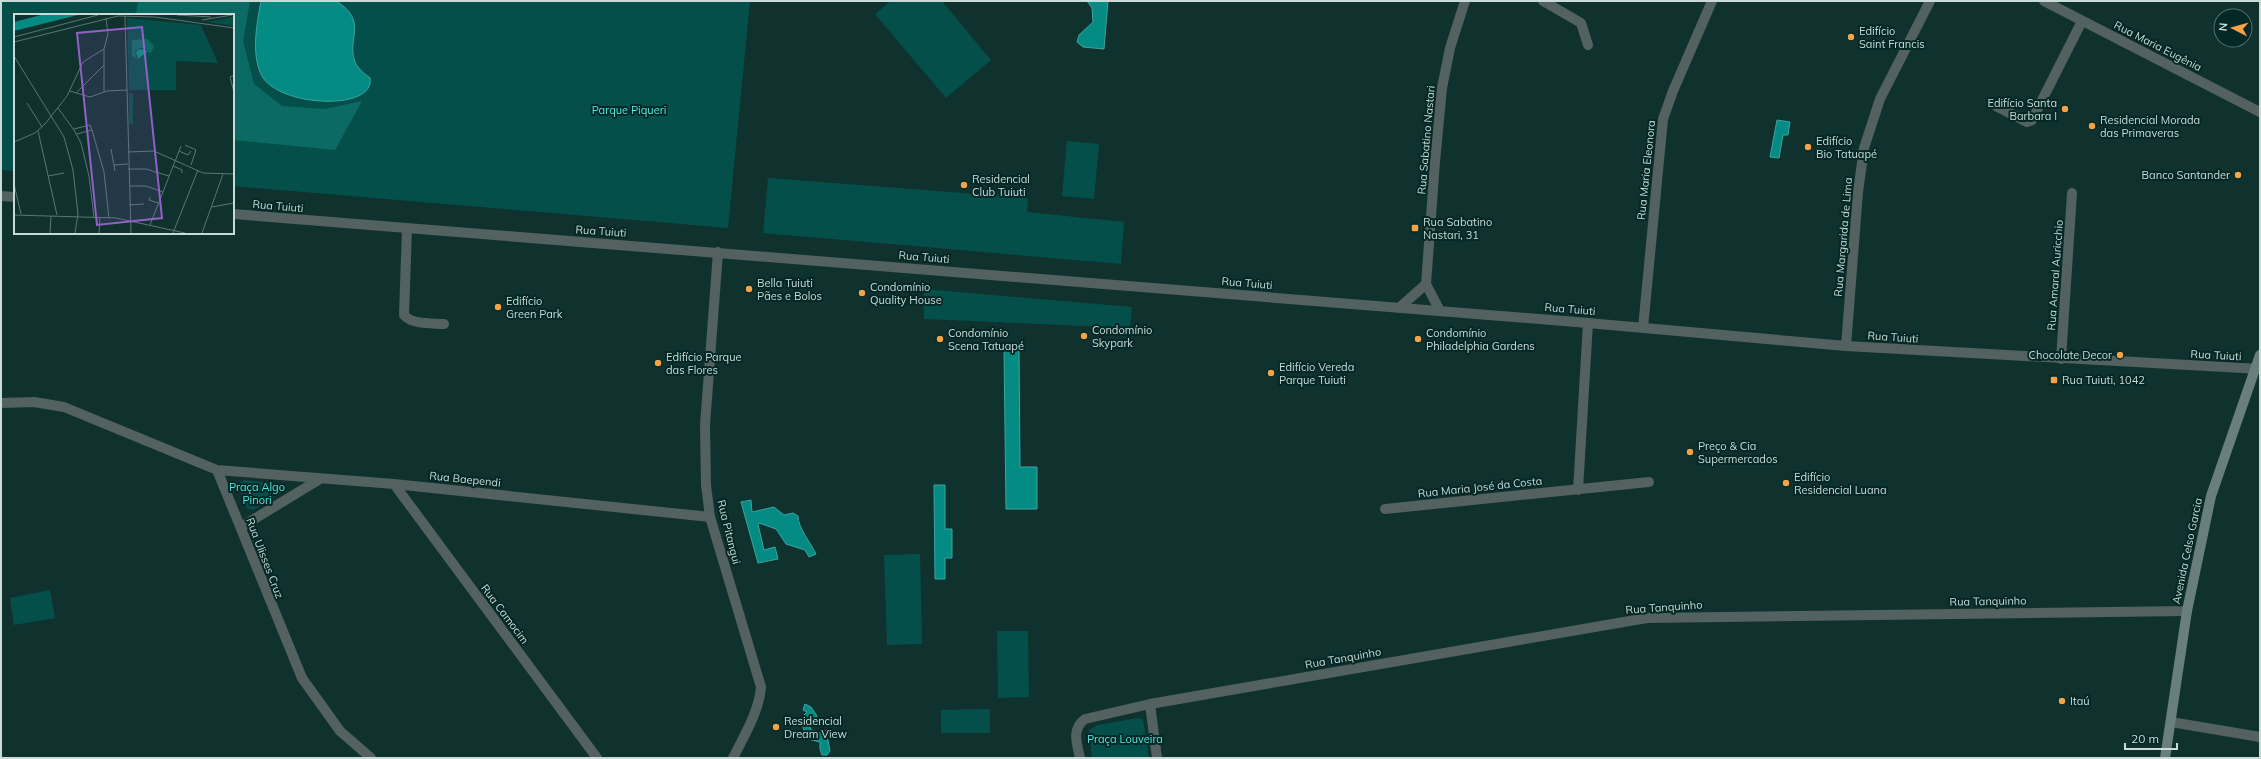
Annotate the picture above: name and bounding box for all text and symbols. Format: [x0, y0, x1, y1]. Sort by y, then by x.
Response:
north arrow [2213, 8, 2253, 48]
inset map [14, 14, 234, 234]
street label: Rua Maria Eugênia [2112, 18, 2204, 74]
text: N [2216, 22, 2230, 32]
place label: Edifício Saint Francis [1859, 24, 1925, 51]
marker: Edifício Saint Francis [1846, 32, 1856, 42]
street label: Rua Sabatino Nastari [1414, 85, 1438, 195]
place label: Edifício Santa Barbara I [1987, 96, 2057, 123]
park label: Parque Piqueri [592, 103, 666, 117]
marker: Edifício Santa Barbara I [2060, 104, 2070, 114]
place label: Residencial Morada das Primaveras [2100, 113, 2200, 140]
street label: Rua Maria Eleonora [1634, 119, 1658, 221]
marker: Residencial Morada das Primaveras [2087, 121, 2097, 131]
place label: Edifício Bio Tatuapé [1816, 134, 1877, 161]
marker: Edifício Bio Tatuapé [1803, 142, 1813, 152]
place label: Banco Santander [2142, 168, 2230, 182]
marker: Banco Santander [2233, 170, 2243, 180]
place label: Residencial Club Tuiuti [972, 172, 1030, 199]
street label: Rua Margarida de Lima [1831, 177, 1855, 297]
marker: Residencial Club Tuiuti [959, 180, 969, 190]
street label: Rua Tuiuti [252, 197, 304, 215]
place label: Rua Sabatino Nastari, 31 [1423, 215, 1492, 242]
street label: Rua Amaral Auricchio [2044, 219, 2066, 331]
street label: Rua Tuiuti [575, 222, 627, 240]
marker: Rua Sabatino Nastari, 31 [1410, 223, 1420, 233]
street label: Rua Tuiuti [898, 248, 950, 266]
street label: Rua Tuiuti [1221, 274, 1273, 292]
place label: Bella Tuiuti Pães e Bolos [757, 276, 822, 303]
place label: Condomínio Quality House [870, 280, 942, 307]
marker: Bella Tuiuti Pães e Bolos [744, 284, 754, 294]
marker: Condomínio Quality House [857, 288, 867, 298]
place label: Edifício Green Park [506, 294, 563, 321]
street label: Rua Tuiuti [1544, 300, 1596, 318]
marker: Edifício Green Park [493, 302, 503, 312]
place label: Condomínio Skypark [1092, 323, 1152, 350]
place label: Condomínio Scena Tatuapé [948, 326, 1024, 353]
place label: Condomínio Philadelphia Gardens [1426, 326, 1535, 353]
street label: Rua Tuiuti [1867, 328, 1919, 346]
marker: Condomínio Skypark [1079, 331, 1089, 341]
marker: Condomínio Scena Tatuapé [935, 334, 945, 344]
marker: Condomínio Philadelphia Gardens [1413, 334, 1423, 344]
street label: Rua Tuiuti [2190, 347, 2242, 363]
place label: Chocolate Decor [2028, 348, 2112, 362]
place label: Edifício Parque das Flores [666, 350, 742, 377]
marker: Chocolate Decor [2115, 350, 2125, 360]
marker: Edifício Parque das Flores [653, 358, 663, 368]
place label: Edifício Vereda Parque Tuiuti [1279, 360, 1354, 387]
marker: Edifício Vereda Parque Tuiuti [1266, 368, 1276, 378]
place label: Rua Tuiuti, 1042 [2062, 373, 2145, 387]
marker: Rua Tuiuti, 1042 [2049, 375, 2059, 385]
place label: Preço & Cia Supermercados [1698, 439, 1778, 466]
marker: Preço & Cia Supermercados [1685, 447, 1695, 457]
street label: Rua Baependi [429, 468, 501, 490]
place label: Edifício Residencial Luana [1794, 470, 1887, 497]
street label: Rua Maria José da Costa [1417, 473, 1543, 501]
marker: Edifício Residencial Luana [1781, 478, 1791, 488]
park label: Praça Algo Pinori [229, 480, 285, 507]
street label: Avenida Celso Garcia [2169, 497, 2205, 605]
street label: Rua Pitangui [714, 498, 744, 566]
street label: Rua Ulisses Cruz [243, 516, 287, 601]
street label: Rua Camocim [478, 581, 532, 647]
street label: Rua Tanquinho [1949, 593, 2027, 609]
street label: Rua Tanquinho [1625, 597, 1703, 617]
street label: Rua Tanquinho [1304, 644, 1382, 672]
place label: Itaú [2070, 694, 2090, 708]
marker: Itaú [2057, 696, 2067, 706]
place label: Residencial Dream View [784, 714, 847, 741]
marker: Residencial Dream View [771, 722, 781, 732]
scale bar [2125, 725, 2177, 751]
text: 20 m [2131, 731, 2159, 746]
park label: Praça Louveira [1087, 732, 1163, 746]

